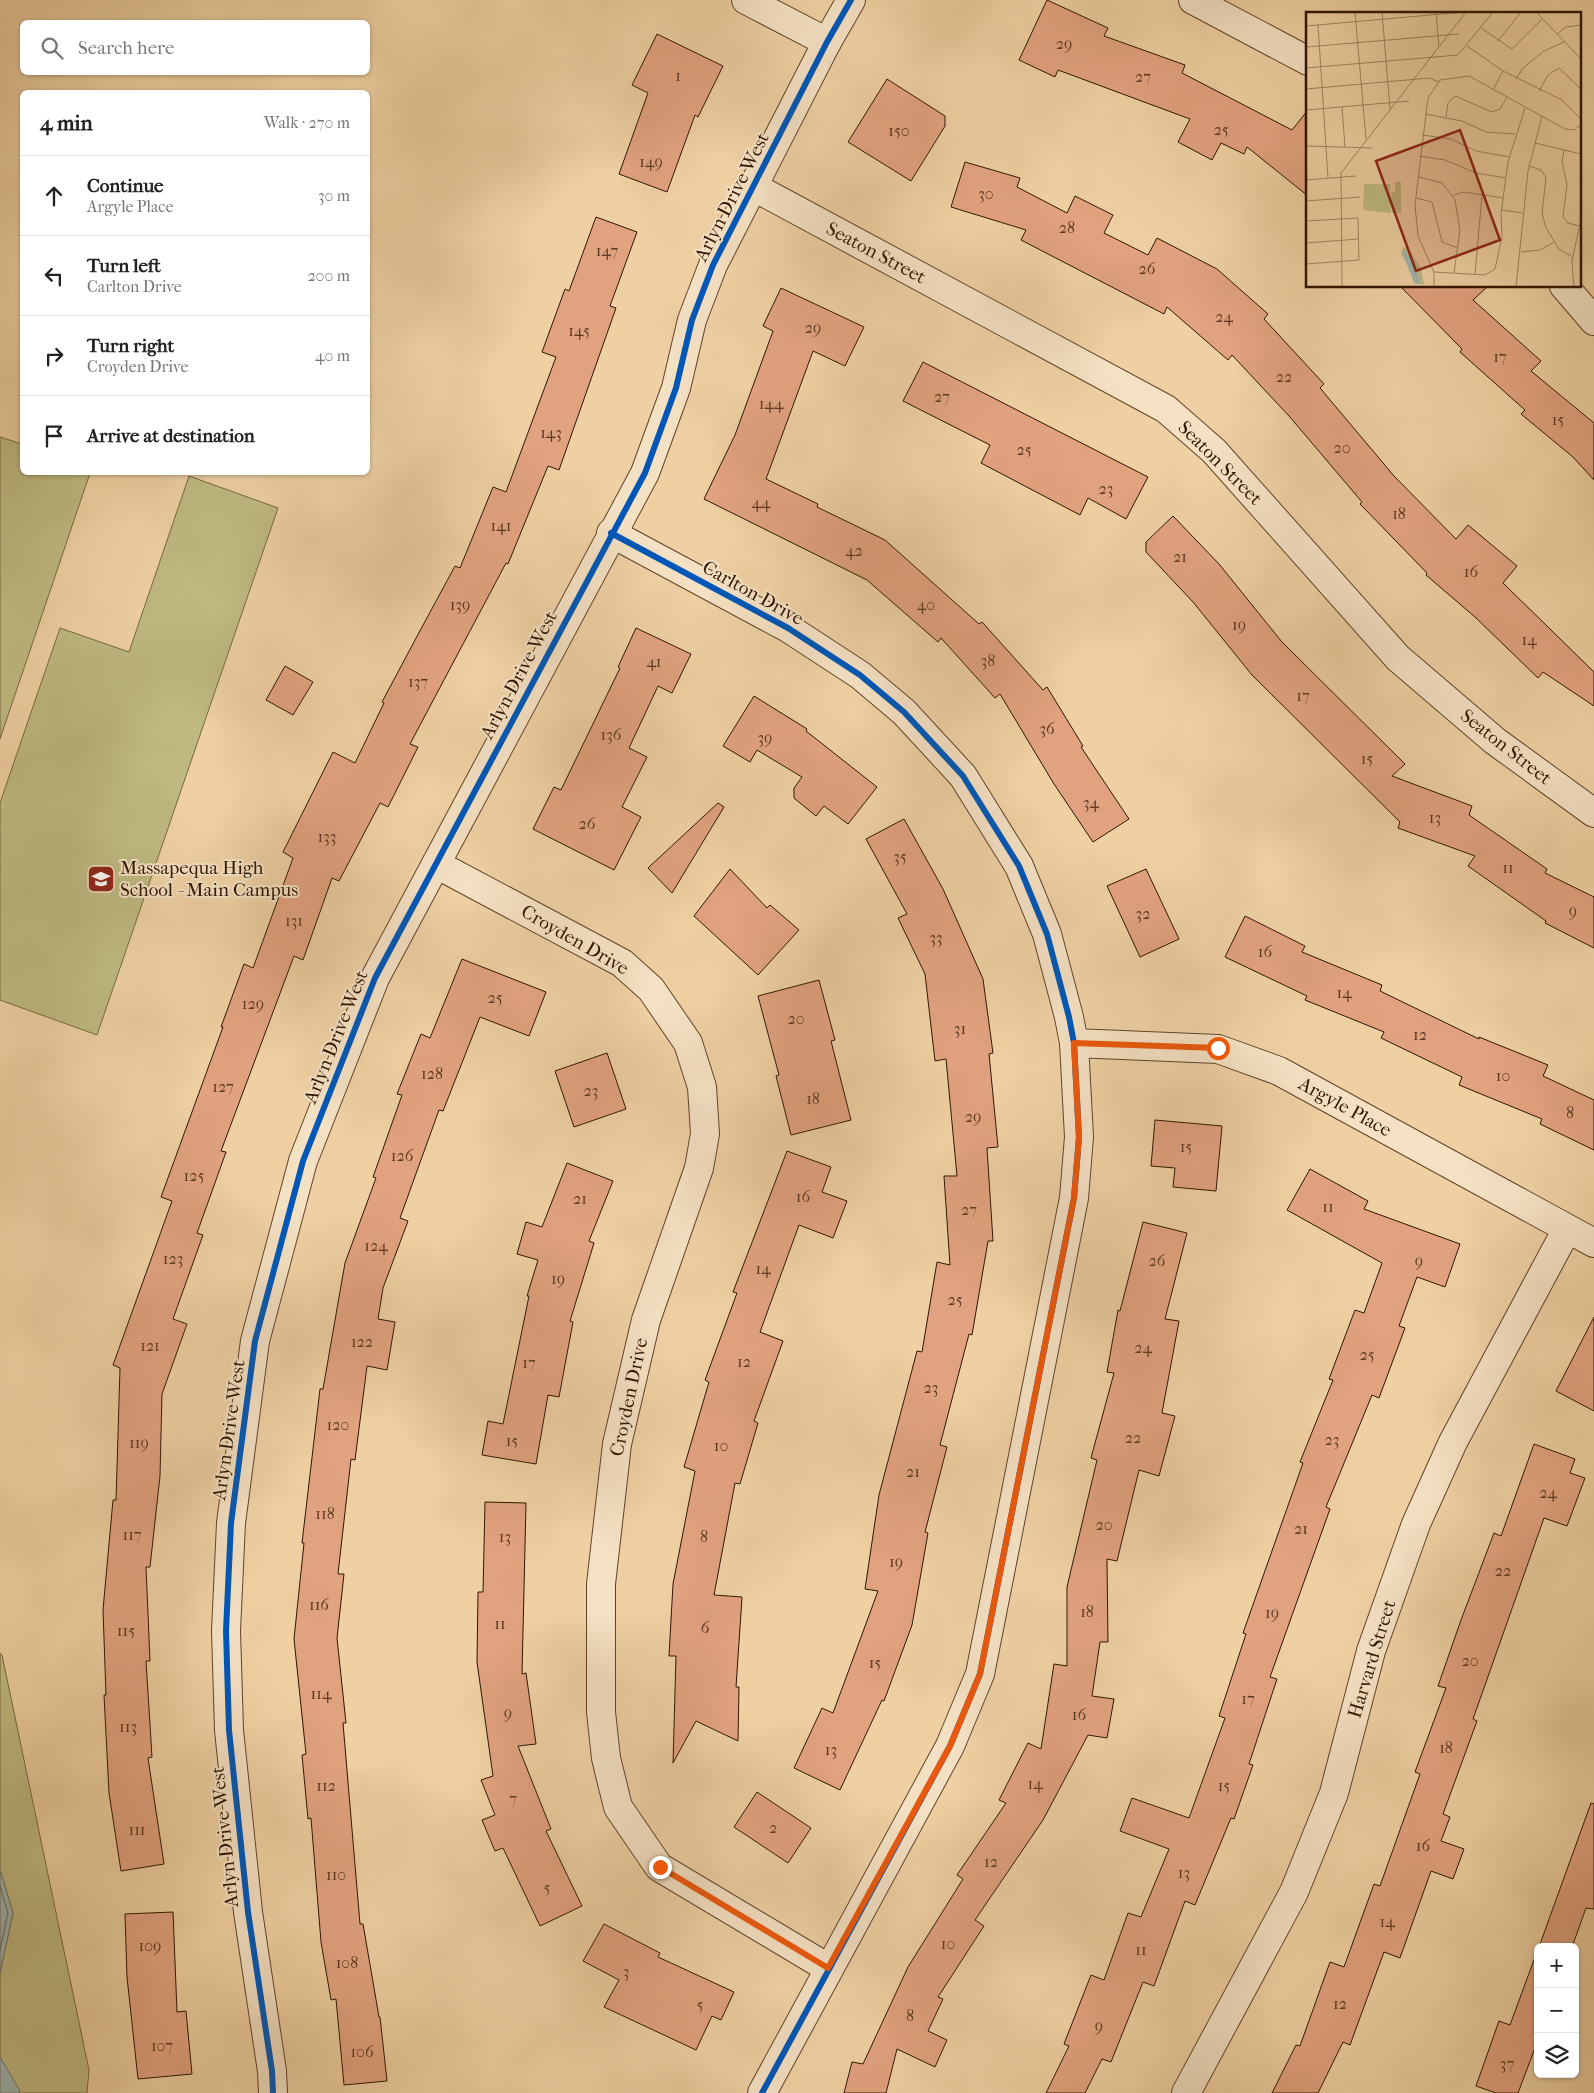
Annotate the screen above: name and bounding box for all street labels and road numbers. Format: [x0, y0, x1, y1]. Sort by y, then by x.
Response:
street label: Arlyn Drive West [690, 129, 774, 266]
street label: Seaton Street [822, 218, 930, 289]
street label: Seaton Street [1173, 416, 1267, 510]
street label: Carlton Drive [698, 556, 808, 630]
street label: Arlyn Drive West [476, 607, 562, 743]
street label: Seaton Street [1456, 705, 1556, 790]
street label: Croyden Drive [517, 900, 633, 980]
street label: Arlyn Drive West [299, 967, 373, 1108]
street label: Argyle Place [1294, 1072, 1395, 1141]
street label: Croyden Drive [606, 1336, 652, 1458]
street label: Arlyn Drive West [208, 1358, 250, 1503]
street label: Harvard Street [1344, 1597, 1400, 1721]
street label: Arlyn Drive West [207, 1765, 243, 1909]

